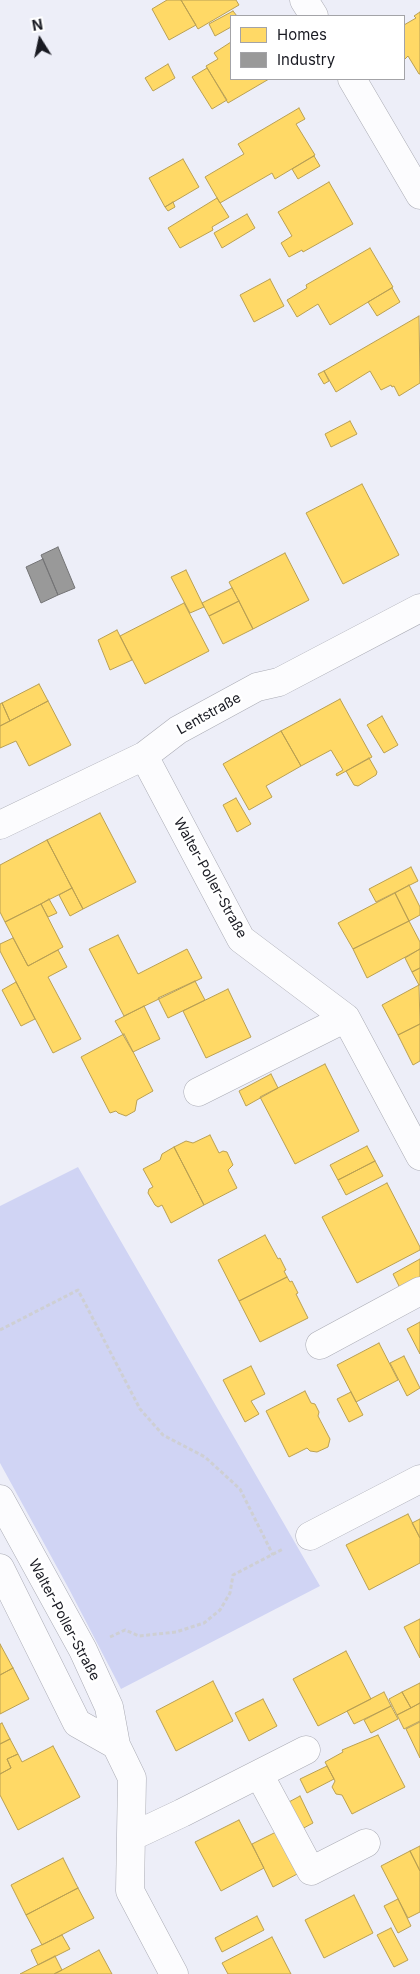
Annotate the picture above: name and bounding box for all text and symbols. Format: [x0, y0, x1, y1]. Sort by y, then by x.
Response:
north arrow [15, 15, 65, 65]
text: N [31, 15, 44, 34]
legend [230, 15, 405, 80]
text: Homes [277, 25, 327, 44]
text: Industry [277, 50, 335, 69]
street label: Lentstraße [174, 690, 244, 738]
street label: Walter-Poller-Straße [170, 815, 250, 941]
street label: Walter-Poller-Straße [25, 1556, 103, 1684]

